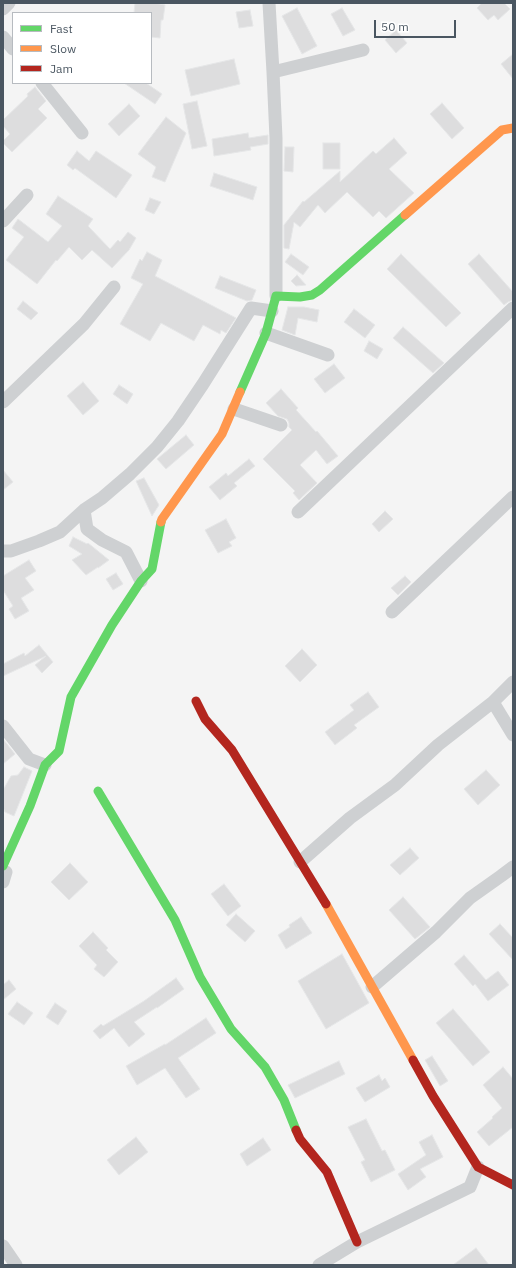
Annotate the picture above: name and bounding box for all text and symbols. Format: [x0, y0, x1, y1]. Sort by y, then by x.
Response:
legend [12, 12, 152, 84]
scale bar [376, 12, 458, 38]
text: 50 m [381, 19, 409, 34]
text: Fast [50, 21, 73, 36]
text: Slow [50, 41, 76, 56]
text: Jam [50, 61, 73, 76]

